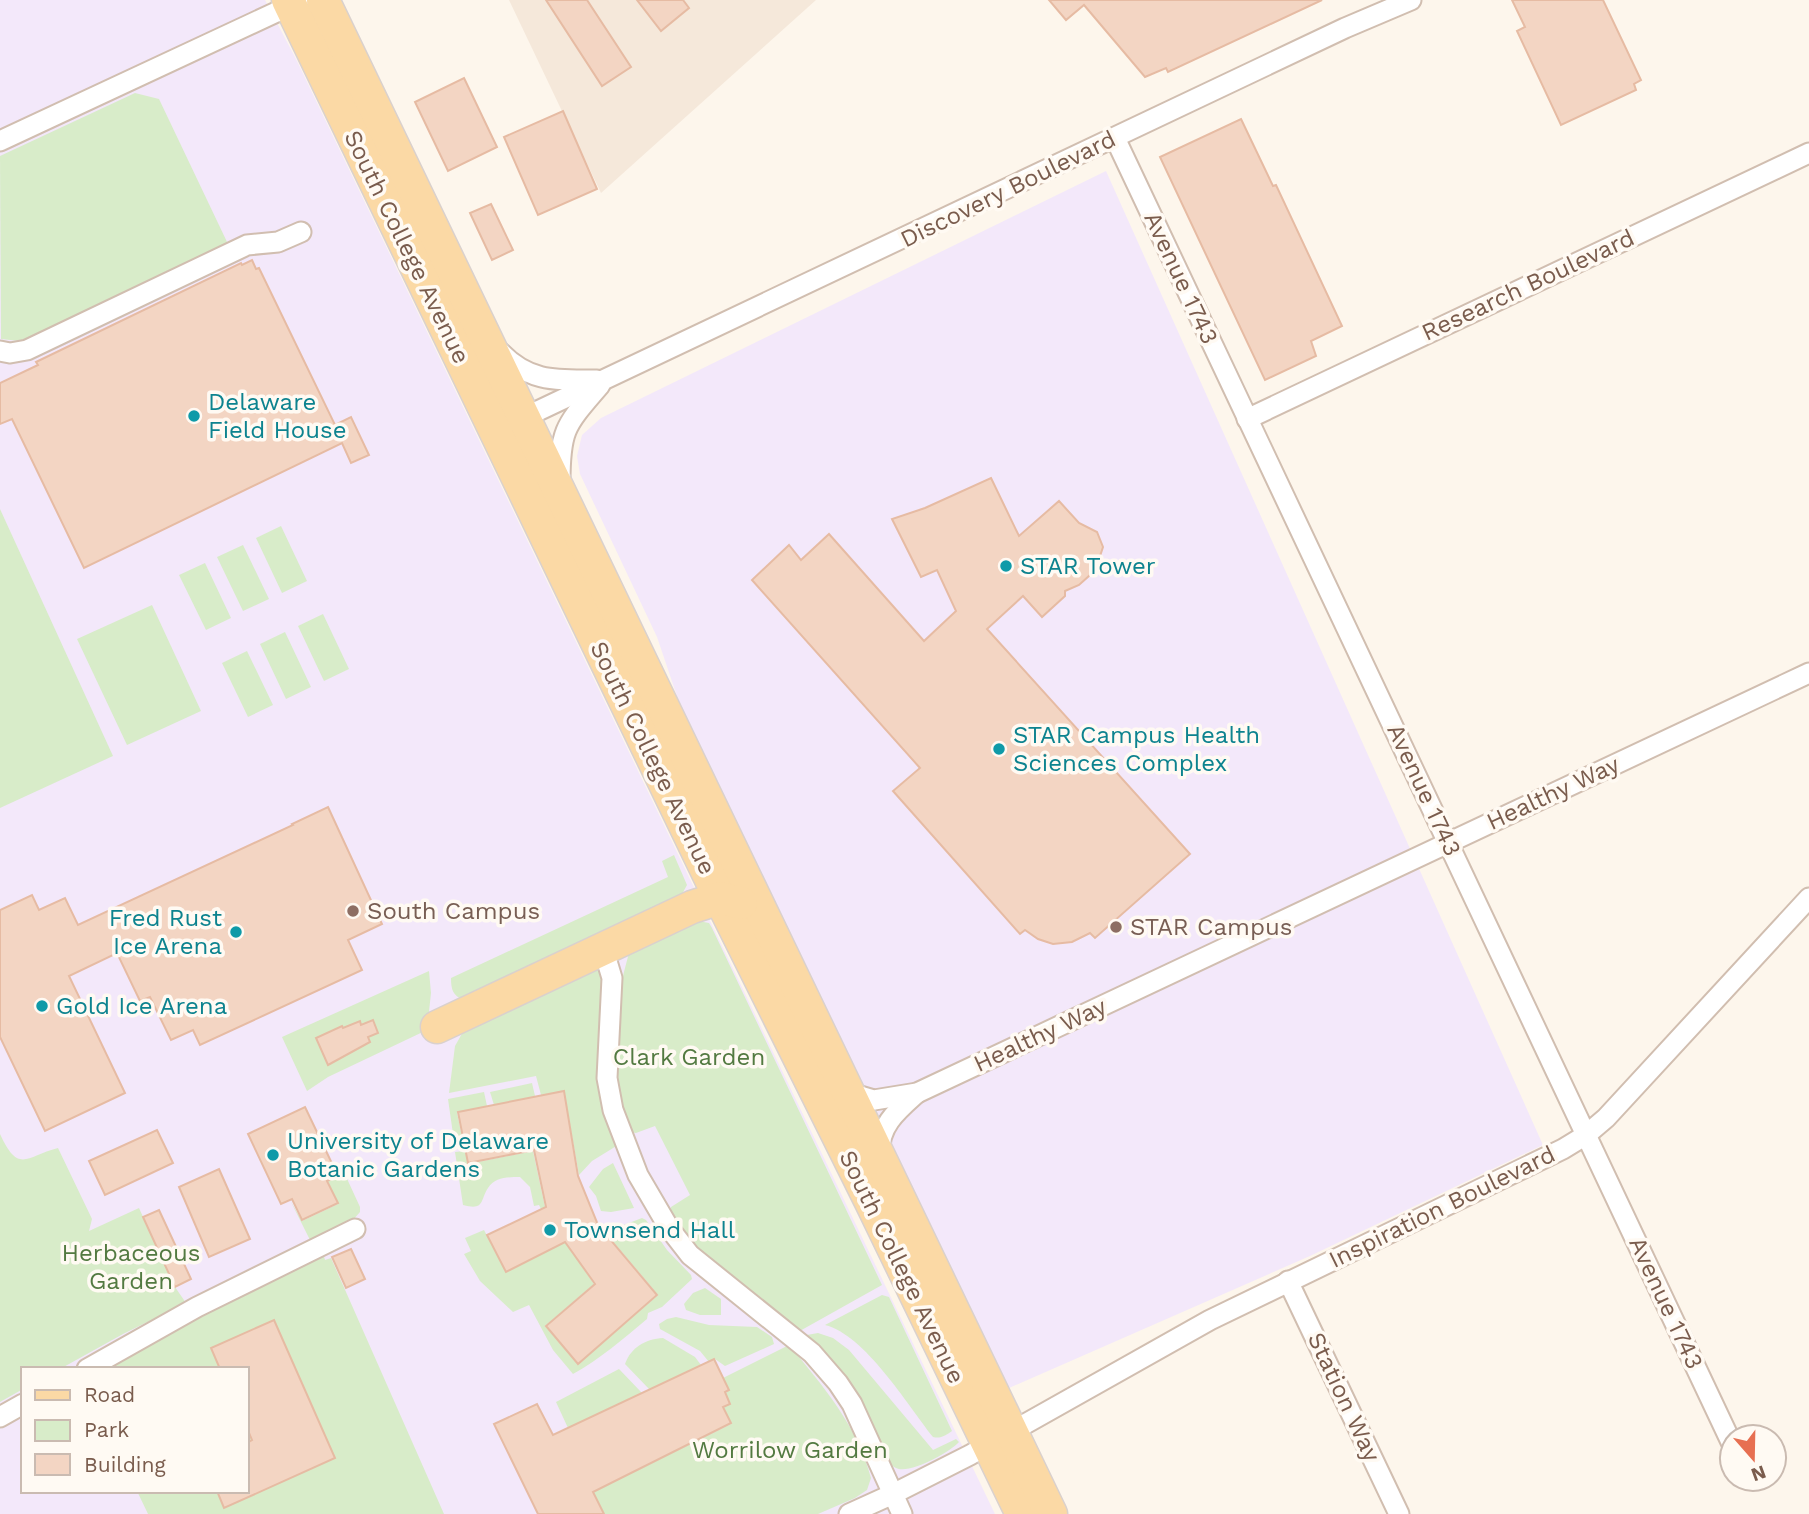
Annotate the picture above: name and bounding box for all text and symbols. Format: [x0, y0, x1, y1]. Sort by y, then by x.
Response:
street label: Discovery Boulevard [896, 125, 1120, 253]
street label: South College Avenue [338, 126, 476, 368]
street label: Avenue 1743 [1138, 208, 1224, 348]
street label: Research Boulevard [1417, 223, 1639, 347]
place label: Delaware Field House [208, 388, 347, 444]
marker: Delaware Field House [186, 408, 202, 424]
place label: STAR Tower [1020, 552, 1156, 580]
marker: STAR Tower [998, 558, 1014, 574]
street label: South College Avenue [584, 637, 722, 879]
street label: Avenue 1743 [1381, 720, 1467, 860]
place label: STAR Campus Health Sciences Complex [1013, 721, 1260, 777]
marker: STAR Campus Health Sciences Complex [991, 741, 1007, 757]
street label: Healthy Way [1482, 750, 1624, 836]
place label: South Campus [367, 897, 540, 925]
marker: South Campus [345, 903, 361, 919]
place label: Fred Rust Ice Arena [109, 904, 222, 960]
place label: STAR Campus [1130, 913, 1292, 941]
marker: STAR Campus [1108, 919, 1124, 935]
marker: Fred Rust Ice Arena [228, 924, 244, 940]
place label: Gold Ice Arena [56, 992, 227, 1020]
street label: Healthy Way [969, 992, 1111, 1078]
marker: Gold Ice Arena [34, 998, 50, 1014]
park label: Clark Garden [613, 1043, 765, 1071]
place label: University of Delaware Botanic Gardens [287, 1127, 549, 1183]
street label: Inspiration Boulevard [1324, 1140, 1560, 1274]
street label: South College Avenue [833, 1146, 971, 1388]
marker: University of Delaware Botanic Gardens [265, 1147, 281, 1163]
place label: Townsend Hall [564, 1216, 736, 1244]
marker: Townsend Hall [542, 1222, 558, 1238]
street label: Avenue 1743 [1623, 1233, 1709, 1373]
park label: Herbaceous Garden [62, 1239, 200, 1295]
street label: Station Way [1302, 1328, 1386, 1467]
legend [21, 1367, 248, 1493]
text: Road [84, 1382, 135, 1407]
text: Park [84, 1417, 129, 1442]
north arrow [1718, 1423, 1788, 1493]
park label: Worrilow Garden [692, 1436, 888, 1464]
text: Building [84, 1452, 166, 1477]
text: N [1748, 1460, 1769, 1487]

